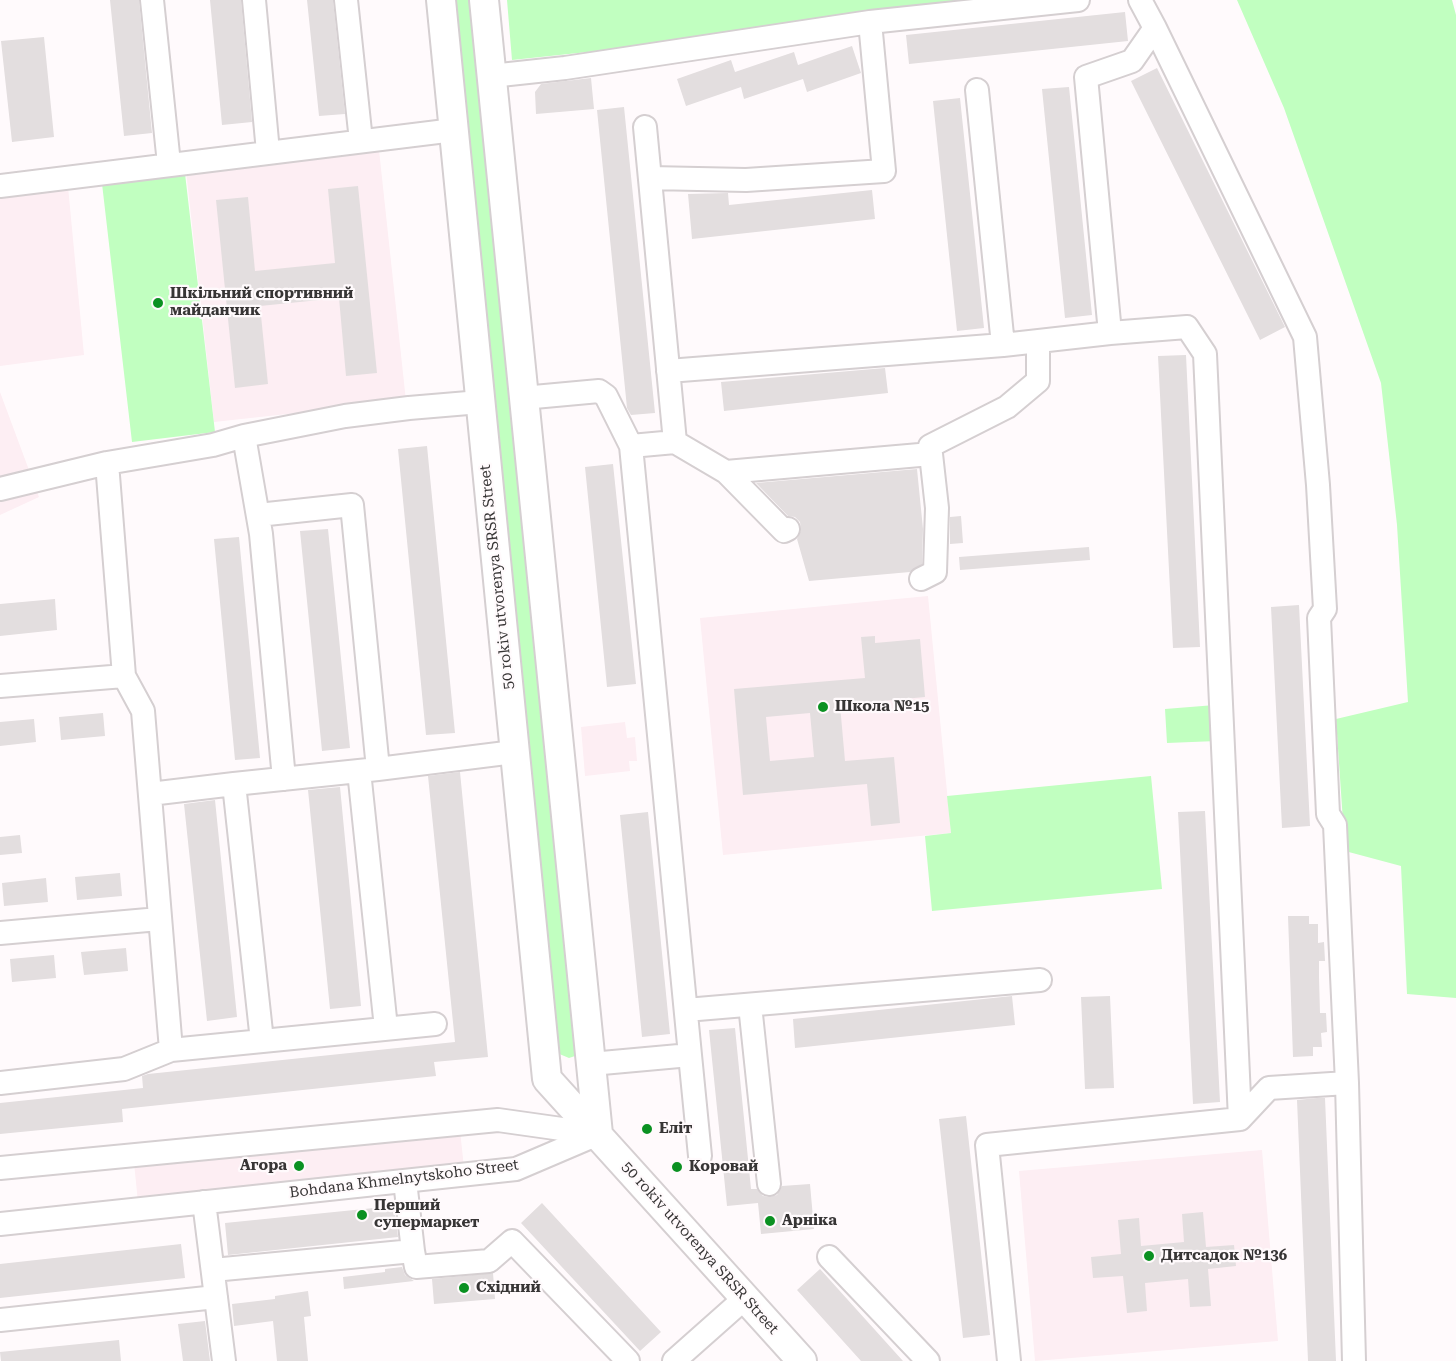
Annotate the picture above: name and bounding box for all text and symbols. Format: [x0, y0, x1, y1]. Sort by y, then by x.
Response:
place label: Шкільний спортивний майданчик [170, 285, 353, 320]
marker: Шкільний спортивний майданчик [151, 296, 165, 310]
street label: 50 rokiv utvorenya SRSR Street [476, 464, 518, 690]
place label: Школа №15 [835, 698, 929, 716]
marker: Школа №15 [816, 700, 830, 714]
place label: Еліт [659, 1120, 692, 1138]
marker: Еліт [640, 1122, 654, 1136]
street label: Bohdana Khmelnytskoho Street [288, 1156, 520, 1202]
place label: Агора [240, 1157, 287, 1175]
street label: 50 rokiv utvorenya SRSR Street [618, 1158, 782, 1338]
place label: Коровай [689, 1158, 758, 1176]
marker: Агора [292, 1159, 306, 1173]
marker: Коровай [670, 1160, 684, 1174]
place label: Перший супермаркет [374, 1197, 479, 1232]
marker: Перший супермаркет [355, 1208, 369, 1222]
place label: Арніка [782, 1212, 837, 1230]
marker: Арніка [763, 1214, 777, 1228]
place label: Дитсадок №136 [1161, 1247, 1287, 1265]
marker: Дитсадок №136 [1142, 1249, 1156, 1263]
place label: Східний [476, 1279, 541, 1297]
marker: Східний [457, 1281, 471, 1295]

